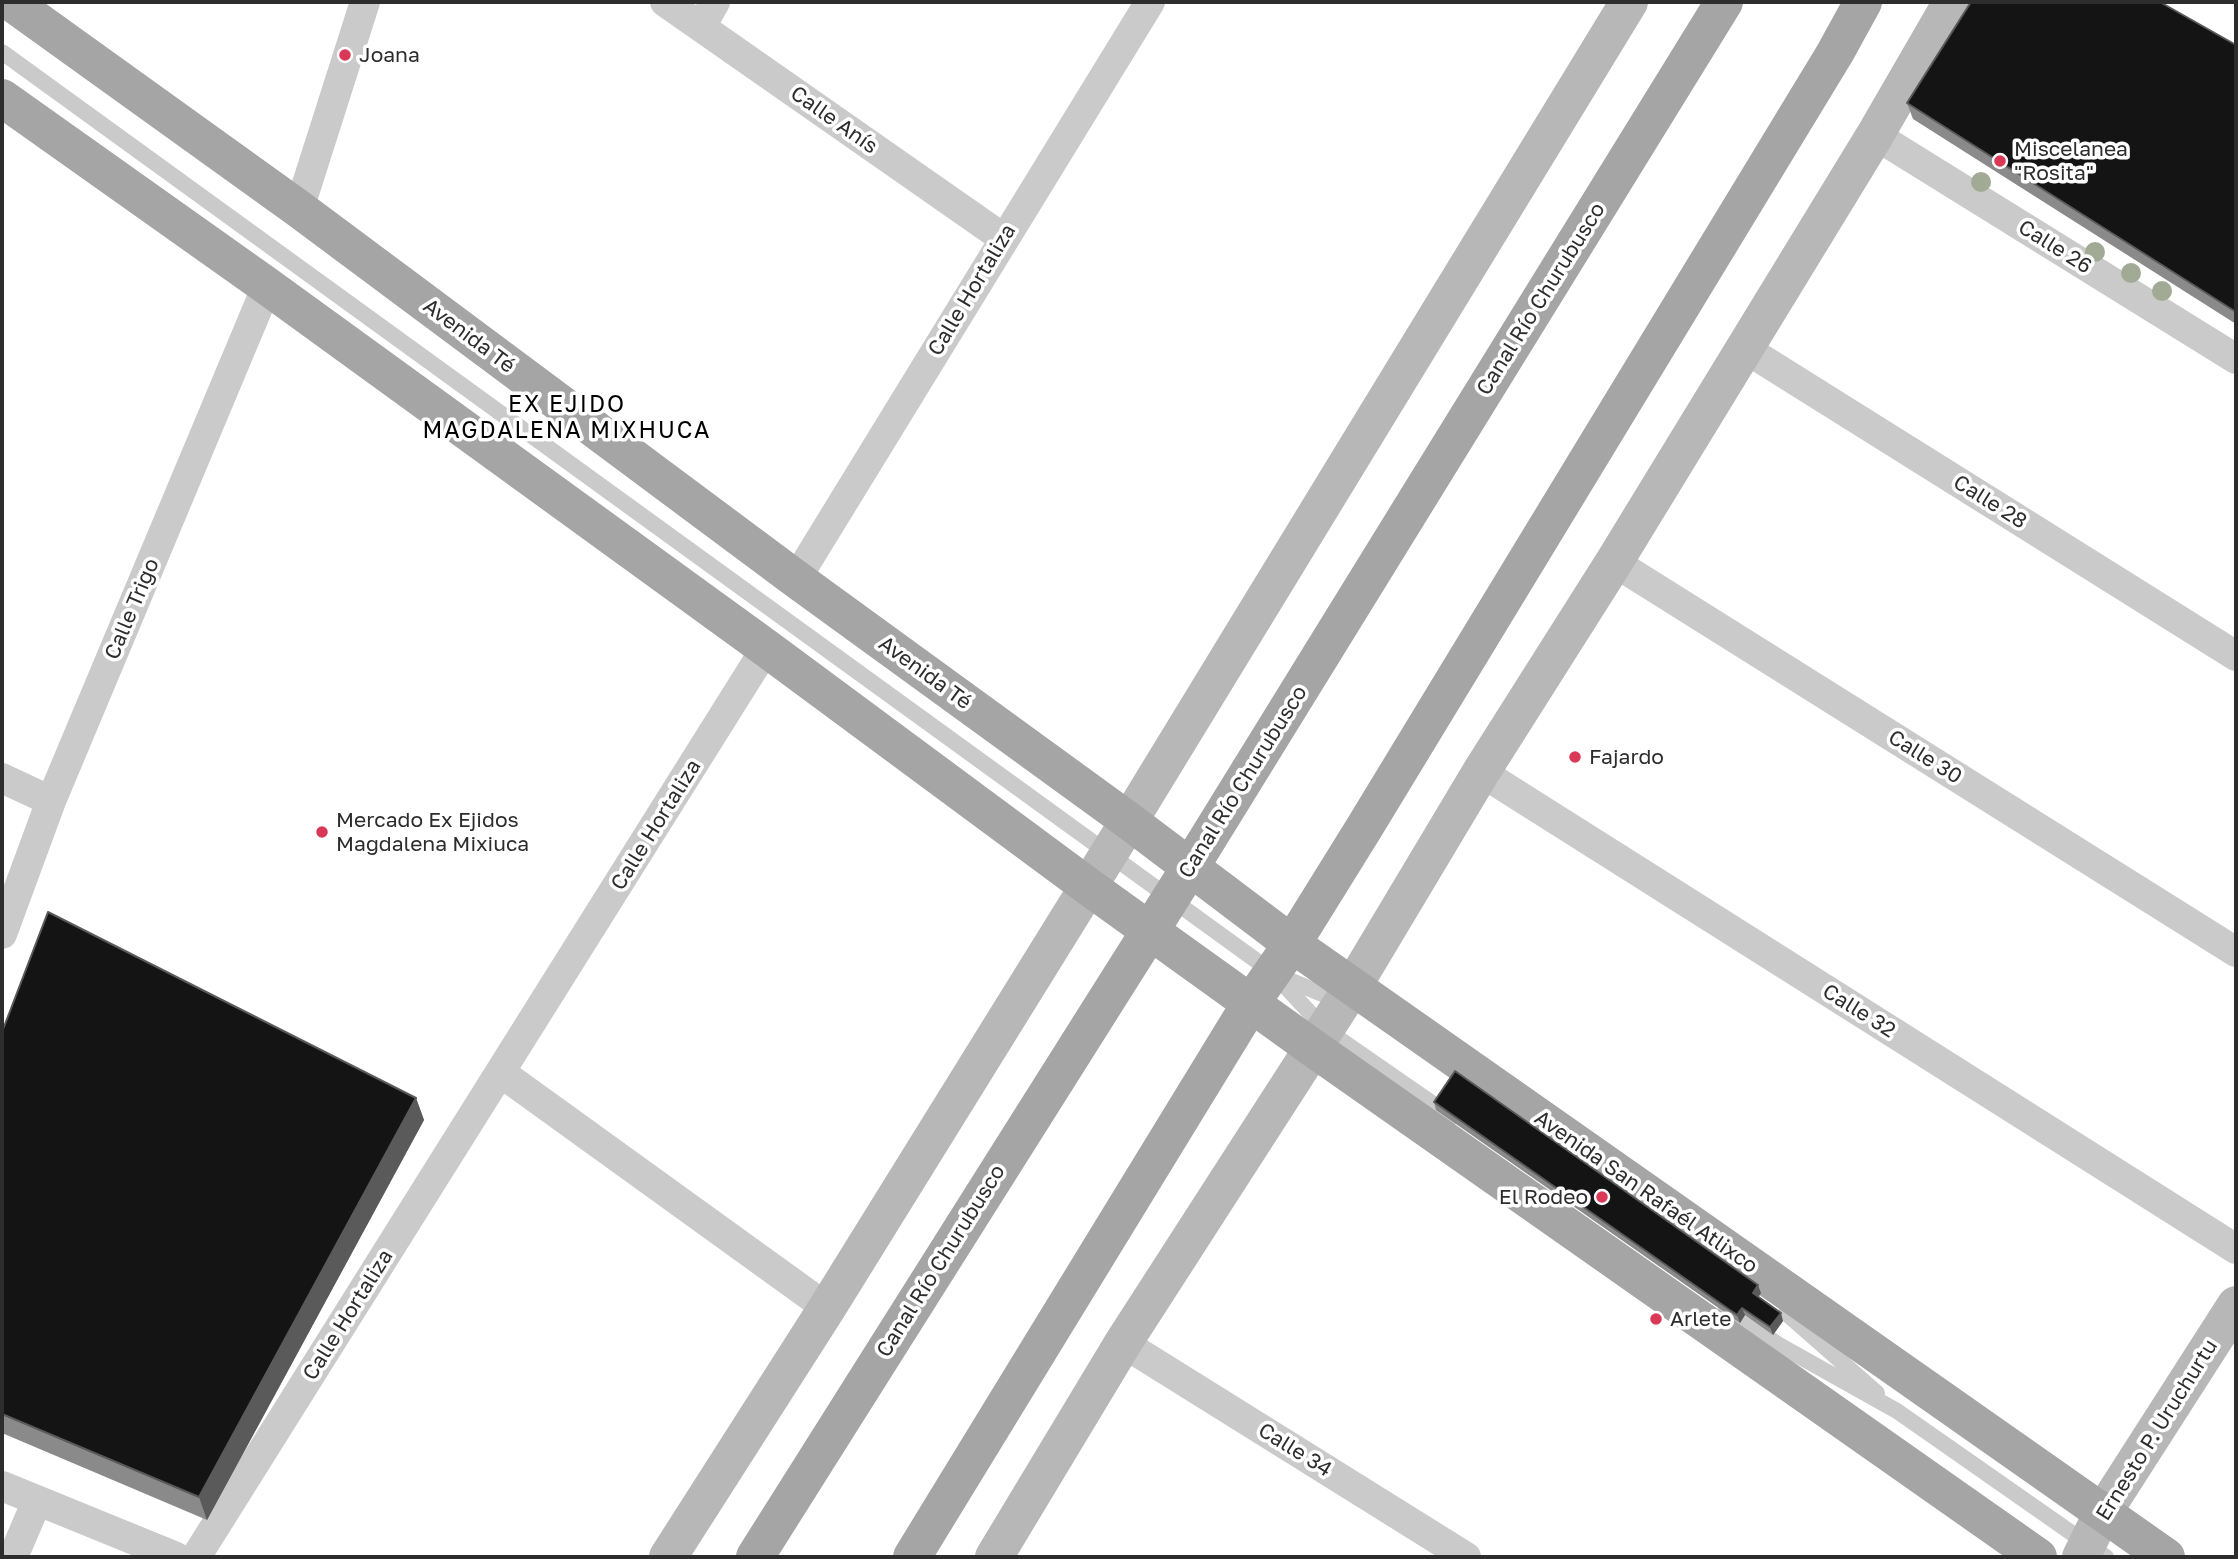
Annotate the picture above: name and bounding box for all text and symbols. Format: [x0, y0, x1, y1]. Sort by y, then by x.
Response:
place label: Joana [359, 42, 420, 68]
marker: Joana [337, 47, 353, 63]
street label: Calle Anís [786, 81, 882, 159]
place label: Miscelanea "Rosita" [2014, 136, 2128, 186]
marker: Miscelanea "Rosita" [1992, 153, 2008, 169]
street label: Canal Río Churubusco [1471, 198, 1611, 400]
street label: Calle 26 [2014, 215, 2096, 279]
street label: Calle Hortaliza [923, 220, 1021, 360]
street label: Avenida Té [418, 293, 520, 379]
district label: EX EJIDO MAGDALENA MIXHUCA [425, 391, 709, 445]
street label: Calle 28 [1949, 470, 2031, 534]
street label: Calle Trigo [99, 555, 165, 663]
street label: Avenida Té [874, 631, 976, 715]
street label: Canal Río Churubusco [1173, 681, 1313, 883]
street label: Calle 30 [1884, 725, 1966, 789]
place label: Fajardo [1589, 744, 1664, 770]
marker: Fajardo [1567, 749, 1583, 765]
street label: Calle Hortaliza [606, 755, 706, 895]
place label: Mercado Ex Ejidos Magdalena Mixiuca [336, 807, 529, 857]
marker: Mercado Ex Ejidos Magdalena Mixiuca [314, 824, 330, 840]
street label: Calle 32 [1818, 979, 1900, 1043]
street label: Avenida San Rafaél Atlixco [1530, 1105, 1762, 1279]
street label: Canal Río Churubusco [871, 1160, 1011, 1362]
place label: El Rodeo [1499, 1184, 1588, 1210]
marker: El Rodeo [1594, 1189, 1610, 1205]
street label: Calle Hortaliza [298, 1245, 398, 1385]
place label: Arlete [1670, 1306, 1732, 1332]
marker: Arlete [1648, 1311, 1664, 1327]
street label: Ernesto P. Uruchurtu [2091, 1335, 2223, 1525]
street label: Calle 34 [1254, 1418, 1336, 1482]

